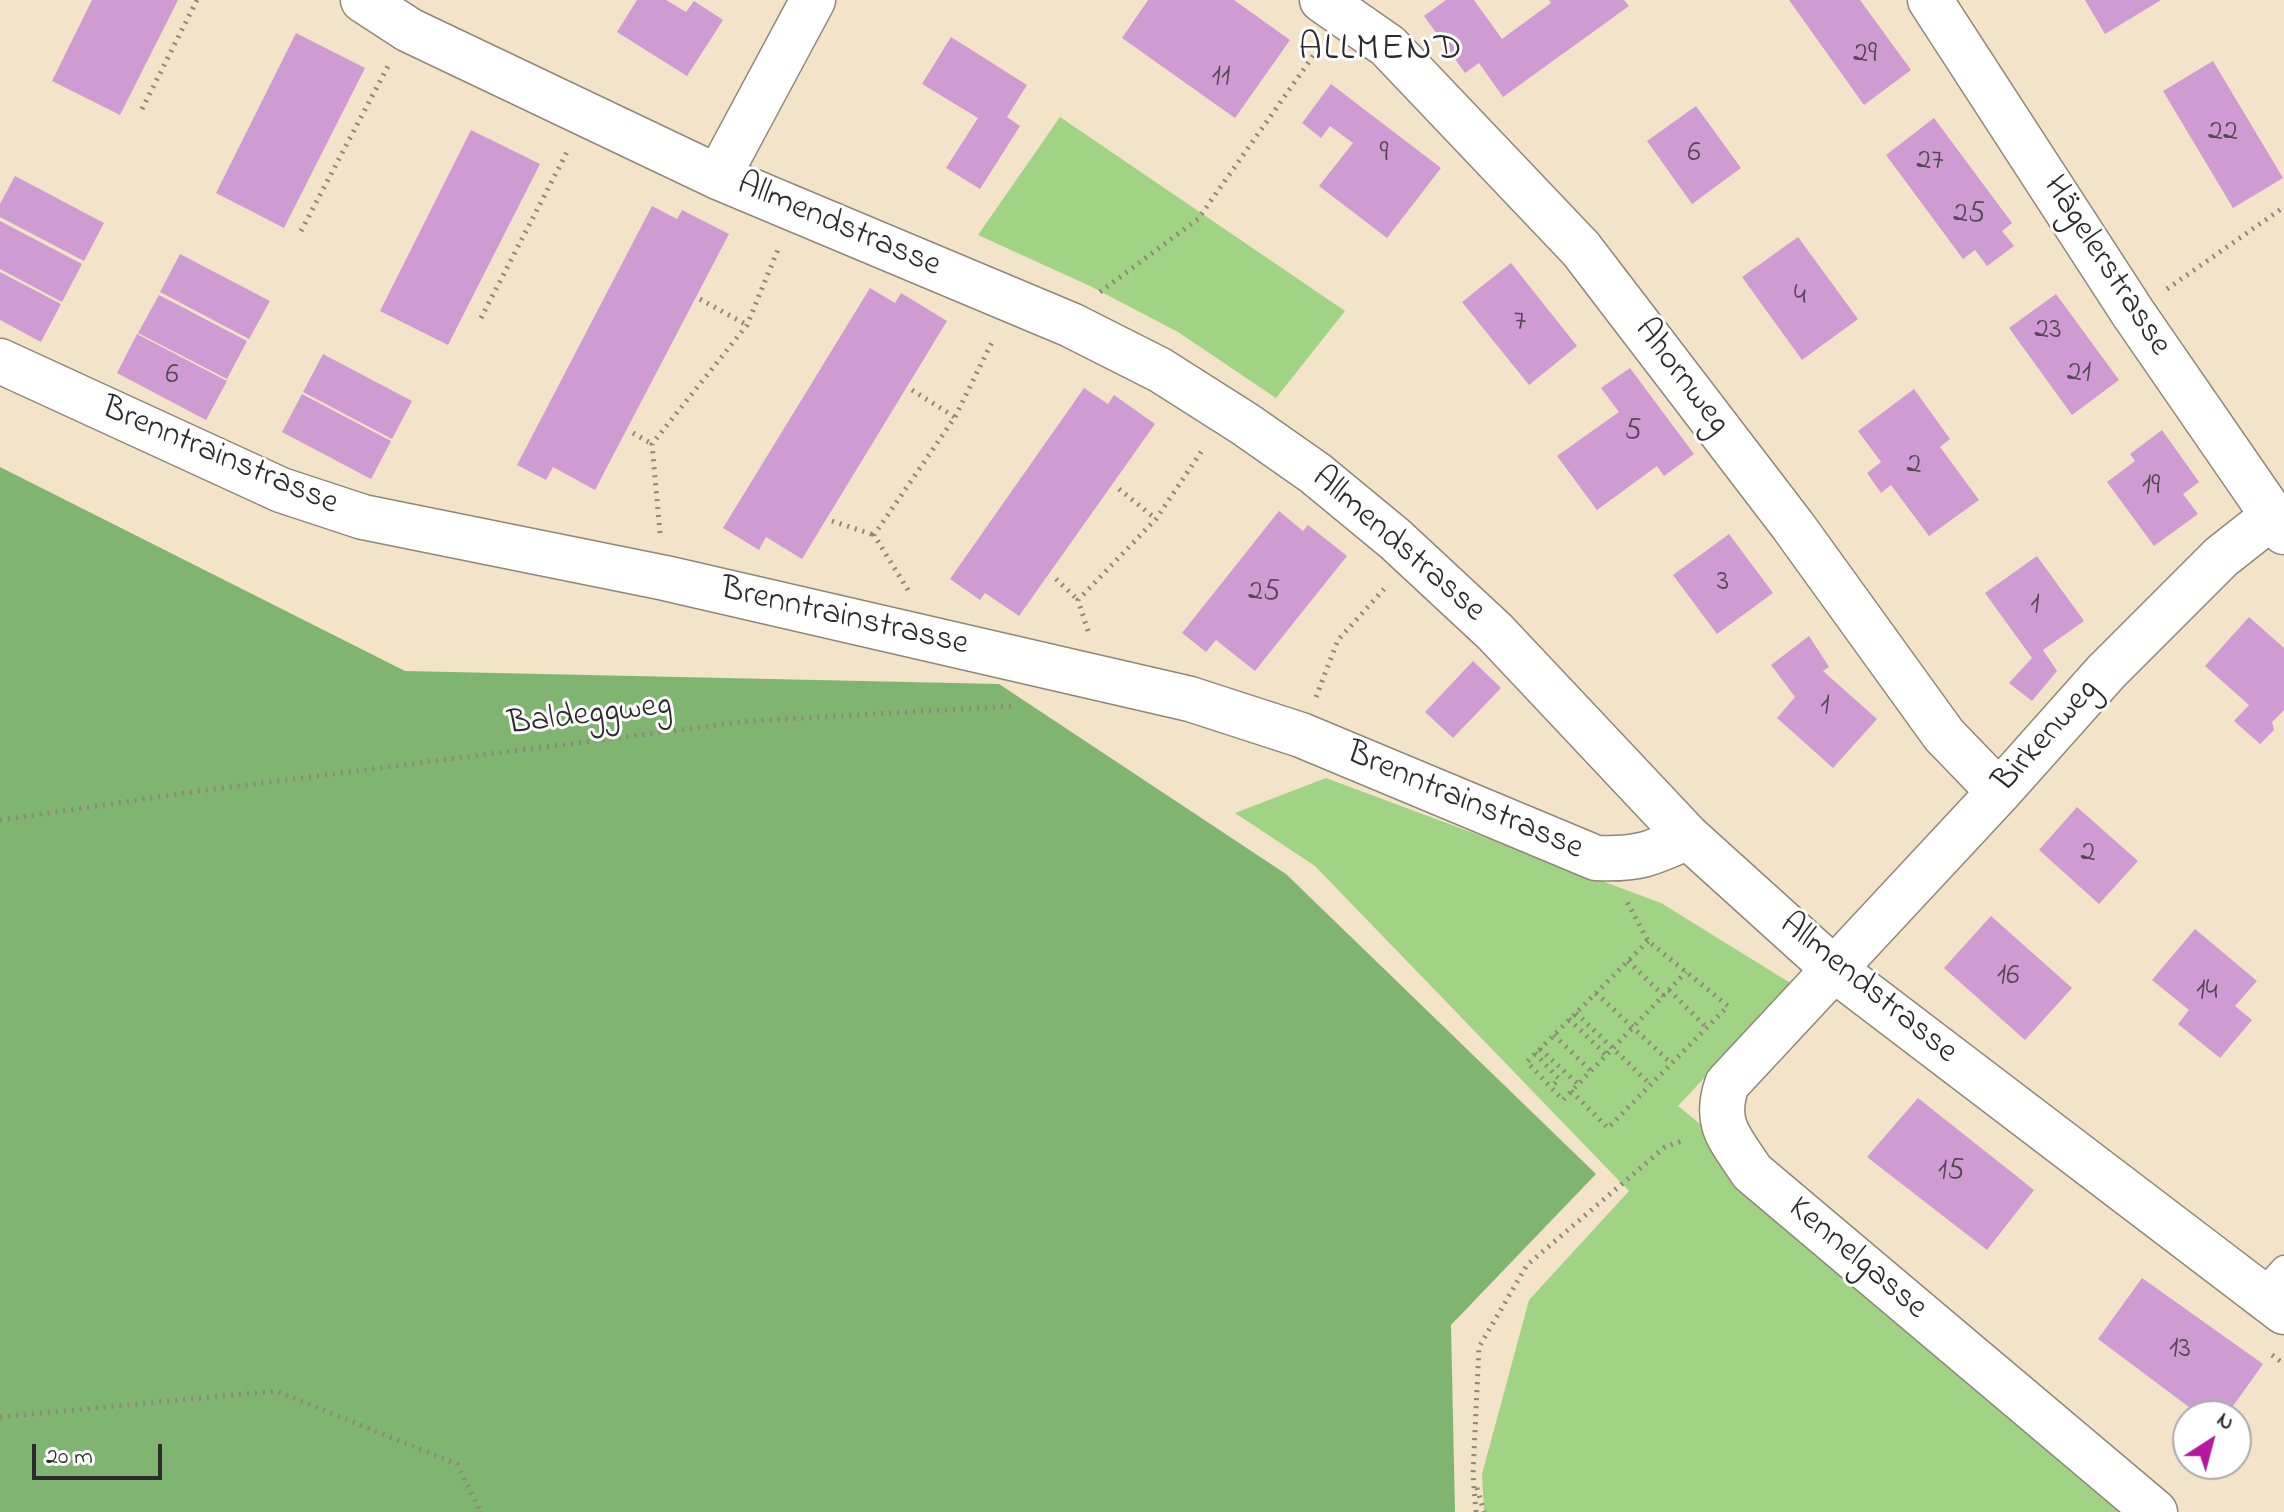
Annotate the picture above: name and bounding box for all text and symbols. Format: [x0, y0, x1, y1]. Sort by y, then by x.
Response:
district label: ALLMEND [1298, 29, 1464, 75]
house number: 29 [1853, 38, 1877, 74]
house number: 11 [1211, 61, 1231, 97]
house number: 22 [2208, 116, 2238, 152]
house number: 9 [1379, 137, 1389, 173]
house number: 6 [1687, 137, 1701, 173]
house number: 27 [1916, 145, 1944, 181]
street label: Allmendstrasse [730, 166, 946, 288]
street label: Hägelerstrasse [2032, 169, 2178, 365]
house number: 25 [1953, 198, 1985, 234]
house number: 4 [1794, 280, 1806, 316]
house number: 7 [1514, 306, 1526, 342]
street label: Ahornweg [1623, 312, 1737, 444]
house number: 23 [2034, 314, 2062, 350]
house number: 21 [2067, 357, 2091, 393]
house number: 6 [165, 359, 179, 395]
street label: Brenntrainstrasse [95, 390, 343, 526]
house number: 5 [1624, 415, 1642, 451]
house number: 2 [1907, 449, 1921, 485]
street label: Allmendstrasse [1302, 459, 1492, 633]
house number: 19 [2142, 470, 2160, 506]
house number: 3 [1717, 566, 1729, 602]
street label: Brenntrainstrasse [716, 571, 972, 667]
house number: 25 [1248, 576, 1280, 612]
house number: 1 [2030, 589, 2040, 625]
street label: Birkenweg [1986, 672, 2110, 802]
street label: Baldeggweg [506, 687, 674, 747]
house number: 1 [1820, 690, 1830, 726]
street label: Brenntrainstrasse [1340, 735, 1588, 871]
house number: 2 [2081, 837, 2095, 873]
street label: Allmendstrasse [1770, 906, 1964, 1074]
house number: 16 [1997, 960, 2019, 996]
house number: 14 [2196, 975, 2218, 1011]
house number: 15 [1938, 1155, 1964, 1191]
street label: Kennelgasse [1778, 1190, 1934, 1330]
house number: 13 [2169, 1333, 2191, 1369]
north arrow [2172, 1400, 2252, 1480]
text: N [2210, 1405, 2240, 1440]
scale bar [36, 1428, 166, 1478]
text: 20 m [46, 1440, 93, 1475]

